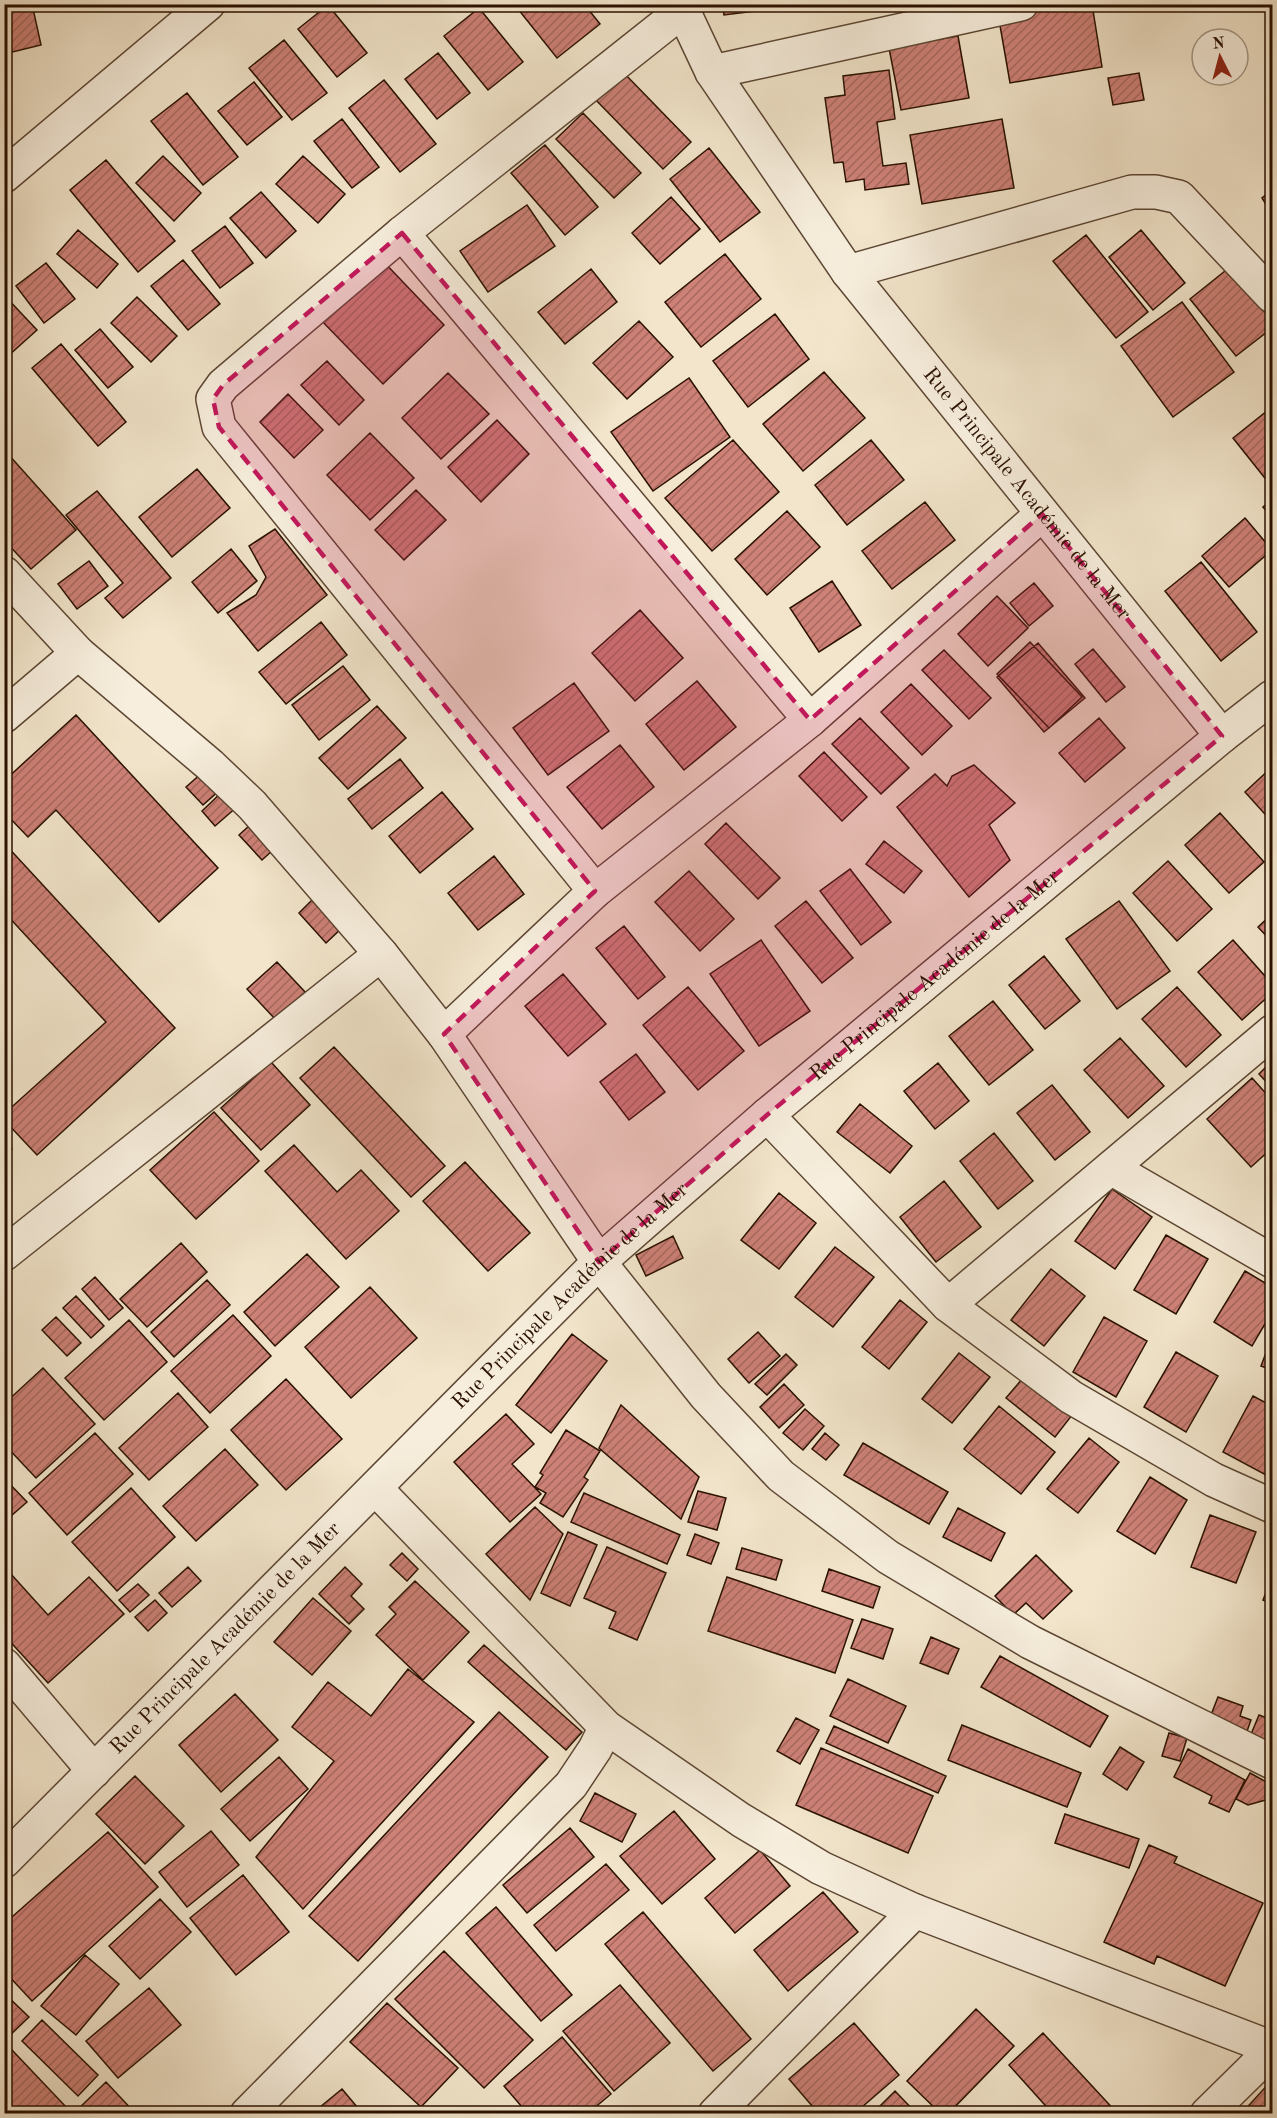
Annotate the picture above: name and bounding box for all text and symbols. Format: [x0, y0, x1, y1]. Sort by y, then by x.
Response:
north arrow [1190, 27, 1250, 87]
text: N [1212, 35, 1226, 53]
street label: Rue Principale Académie de la Mer [919, 364, 1135, 624]
street label: Rue Principale Académie de la Mer [806, 865, 1064, 1085]
street label: Rue Principale Académie de la Mer [448, 1178, 692, 1413]
street label: Rue Principale Académie de la Mer [106, 1518, 345, 1758]

